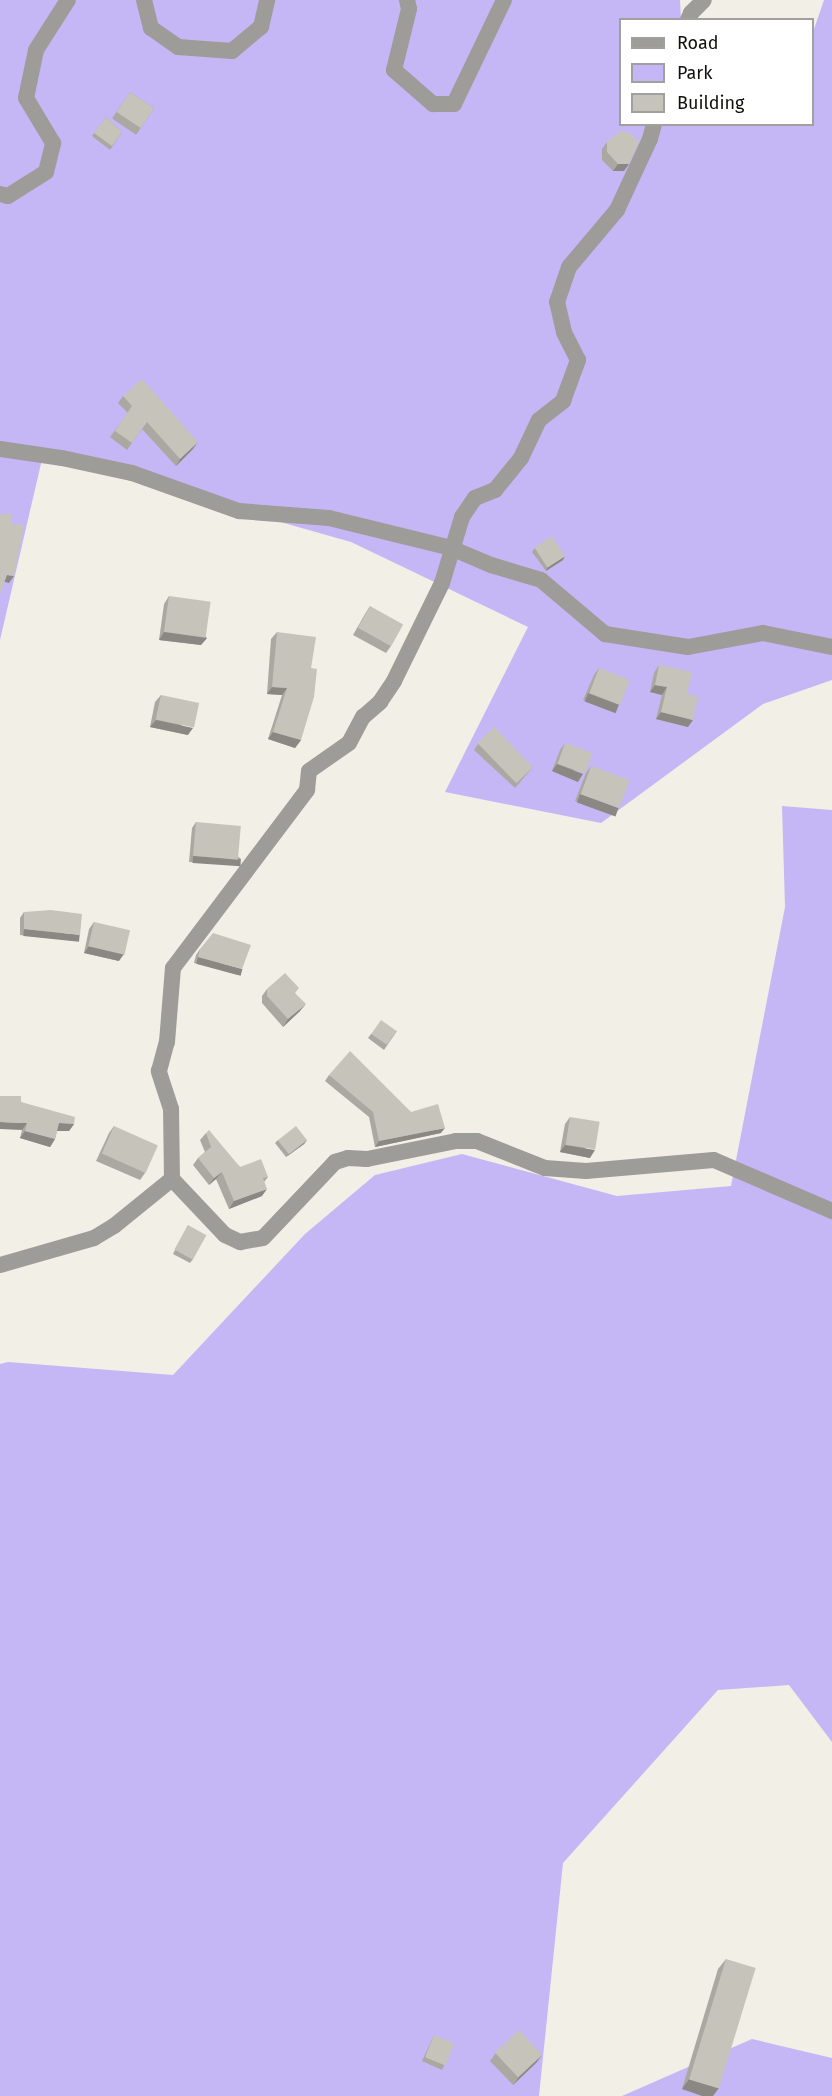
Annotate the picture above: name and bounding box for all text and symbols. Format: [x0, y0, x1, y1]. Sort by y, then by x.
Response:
legend [619, 18, 814, 126]
text: Road [677, 32, 719, 54]
text: Park [677, 62, 712, 84]
text: Building [677, 92, 744, 114]

